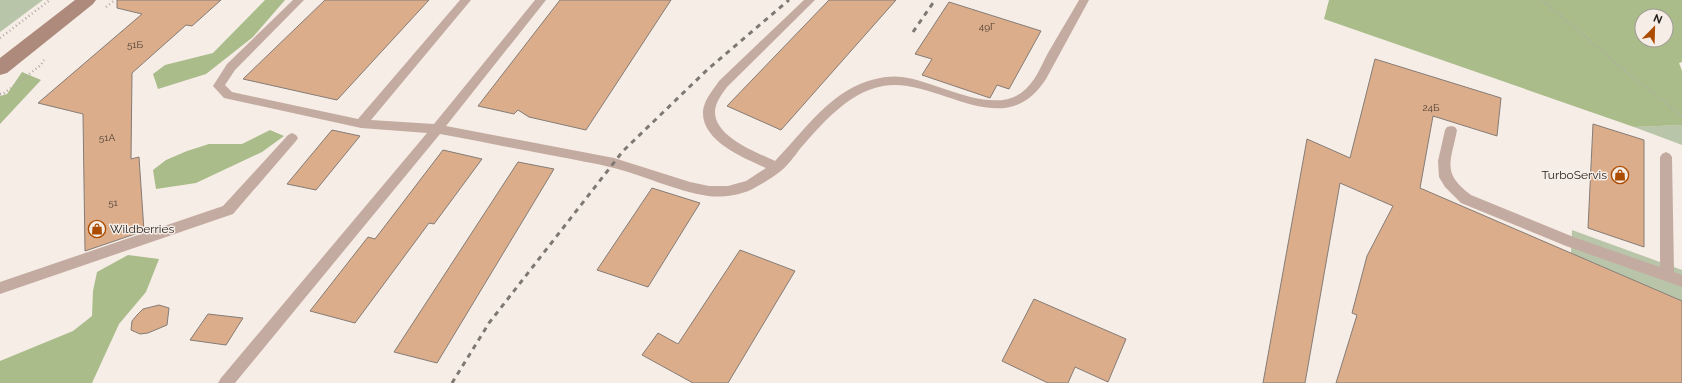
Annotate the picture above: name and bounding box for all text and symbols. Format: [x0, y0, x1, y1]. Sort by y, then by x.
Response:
north arrow [1634, 8, 1674, 48]
text: N [1651, 12, 1664, 27]
house number: 49Г [979, 21, 995, 32]
house number: 51Б [127, 39, 144, 50]
house number: 24Б [1422, 102, 1440, 113]
house number: 51А [99, 132, 115, 143]
shop icon: TurboServis [1610, 165, 1630, 185]
place label: TurboServis [1542, 168, 1607, 182]
house number: 51 [108, 197, 119, 208]
shop icon: Wildberries [87, 219, 107, 239]
place label: Wildberries [110, 222, 174, 236]

